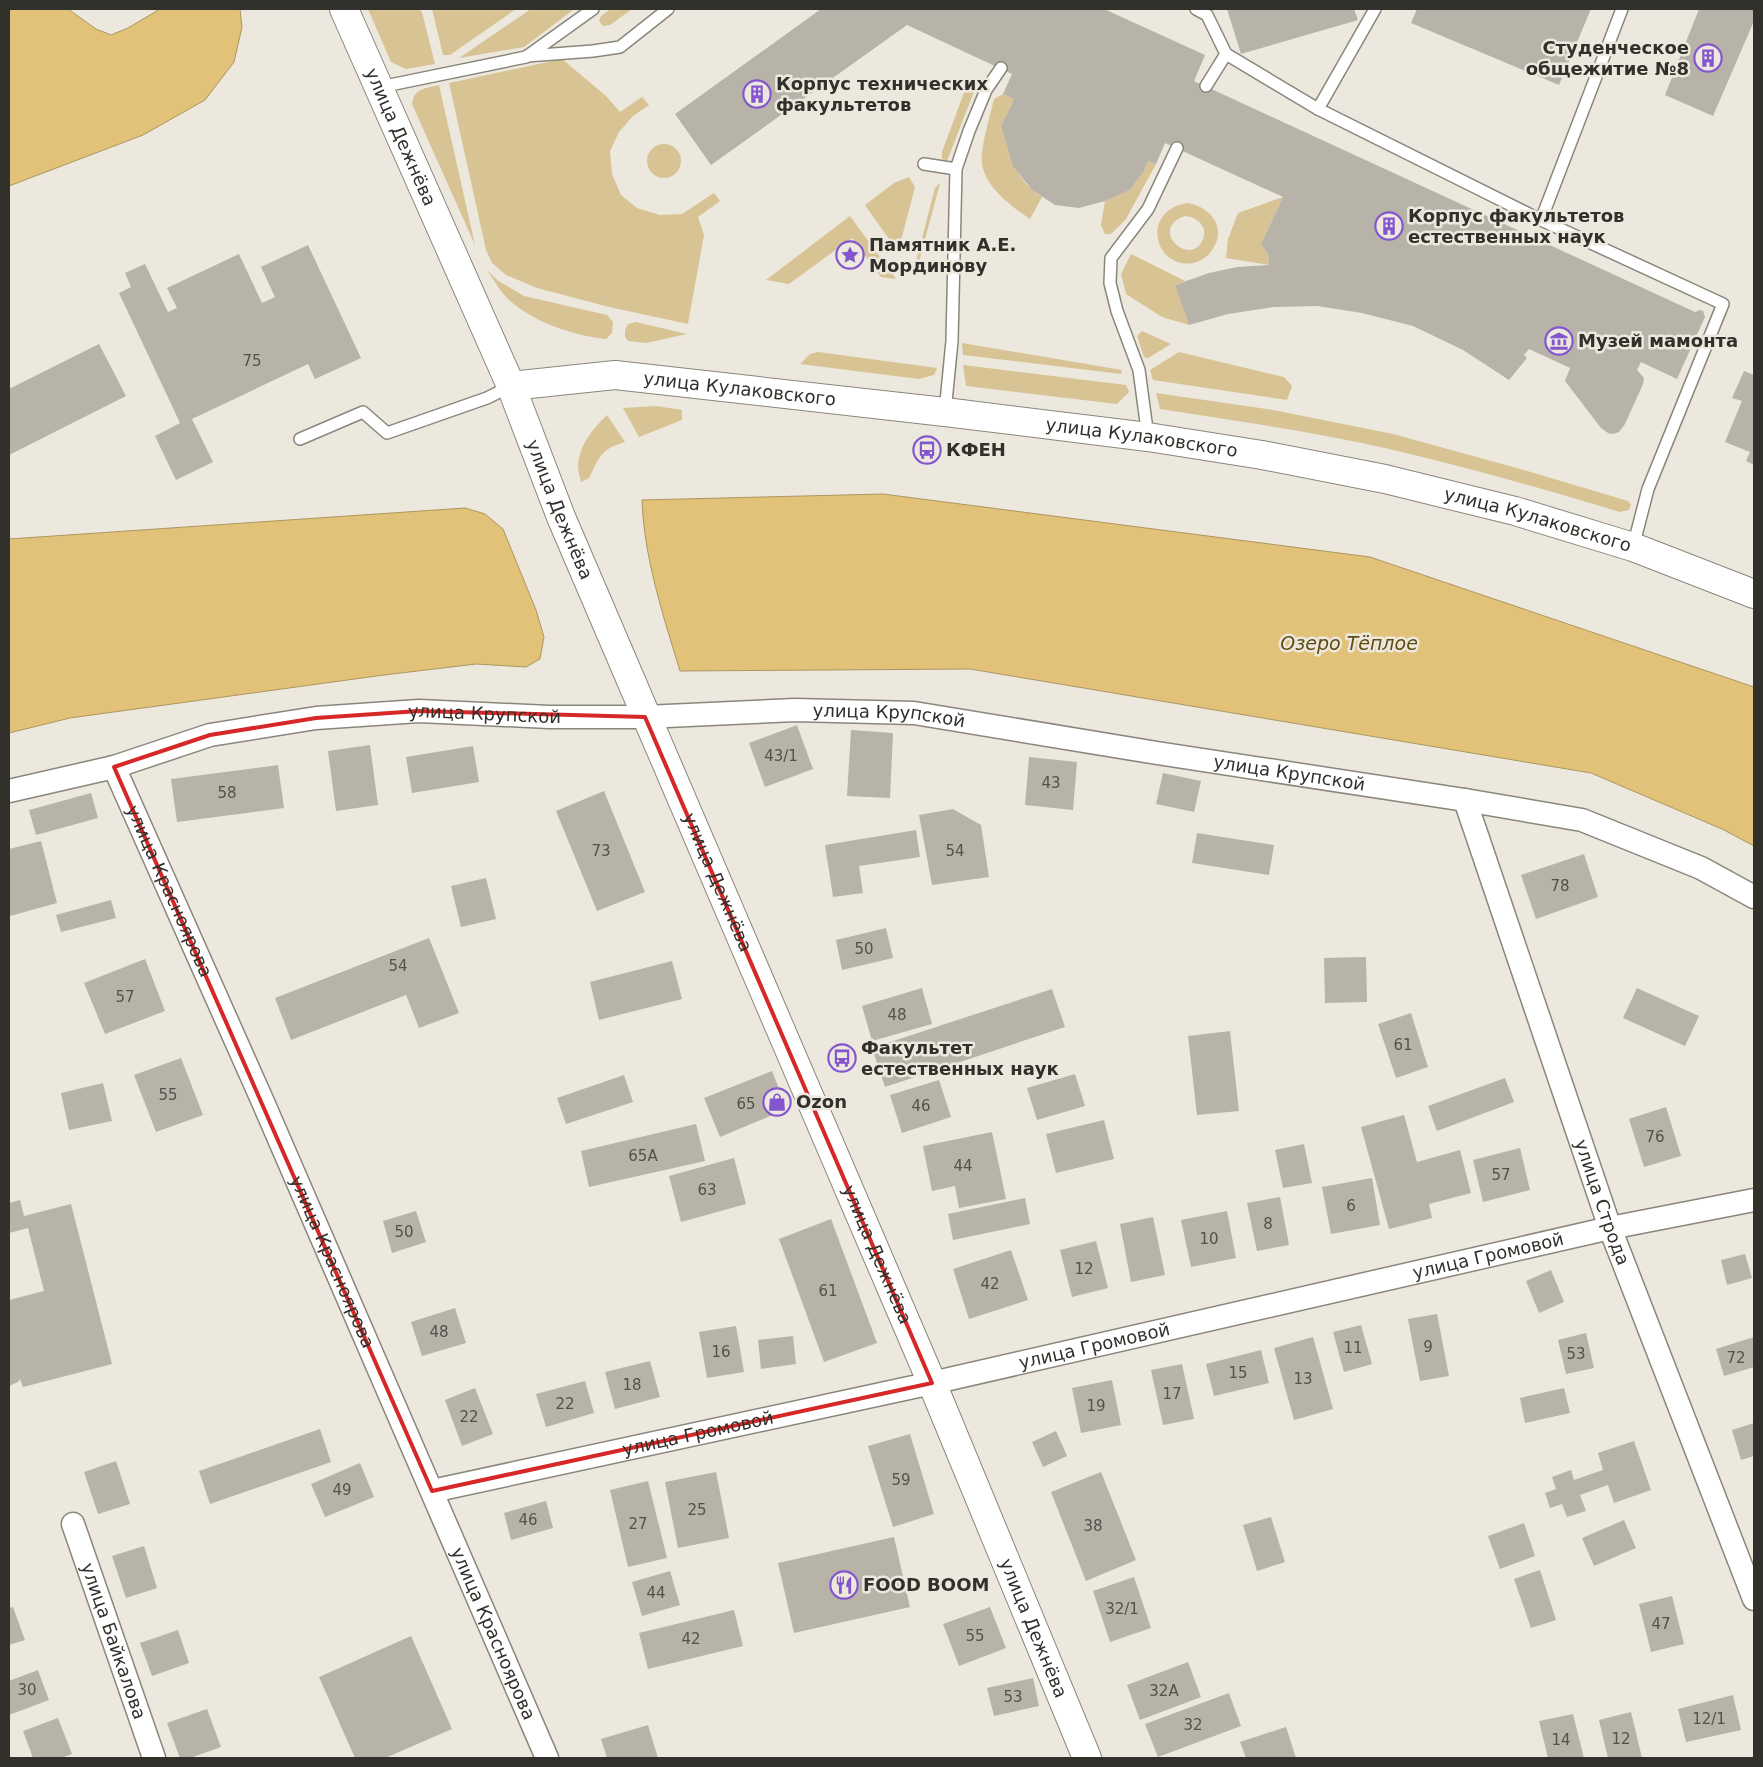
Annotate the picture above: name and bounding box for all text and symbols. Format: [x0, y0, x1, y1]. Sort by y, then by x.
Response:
place label: Студенческое общежитие №8 [1526, 37, 1689, 79]
building icon: Студенческое общежитие №8 [1693, 43, 1723, 73]
street label: улица Дежнёва [361, 65, 441, 209]
place label: Корпус технических факультетов [776, 73, 988, 115]
building icon: Корпус технических факультетов [742, 79, 772, 109]
place label: Корпус факультетов естественных наук [1408, 205, 1624, 247]
building icon: Корпус факультетов естественных наук [1374, 211, 1404, 241]
place label: Памятник А.Е. Мординову [869, 234, 1016, 276]
place icon: Памятник А.Е. Мординову [835, 240, 865, 270]
museum icon: Музей мамонта [1544, 326, 1574, 356]
place label: Музей мамонта [1578, 330, 1738, 351]
house number: 75 [242, 352, 262, 370]
street label: улица Кулаковского [642, 367, 837, 410]
street label: улица Кулаковского [1045, 413, 1239, 461]
bus stop icon: КФЕН [912, 435, 942, 465]
street label: улица Дежнёва [522, 437, 597, 582]
place label: КФЕН [946, 439, 1006, 460]
street label: улица Кулаковского [1442, 483, 1634, 556]
water label: Озеро Тёплое [1280, 632, 1418, 654]
street label: улица Крупской [812, 699, 967, 731]
street label: улица Крупской [407, 700, 561, 727]
house number: 43/1 [764, 747, 798, 765]
street label: улица Крупской [1212, 751, 1367, 795]
house number: 43 [1041, 774, 1061, 792]
house number: 58 [217, 784, 237, 802]
street label: улица Красноярова [122, 802, 217, 980]
street label: улица Дежнёва [679, 810, 757, 955]
house number: 73 [591, 842, 611, 860]
house number: 54 [945, 842, 965, 860]
house number: 78 [1550, 877, 1570, 895]
house number: 50 [854, 940, 874, 958]
house number: 54 [388, 957, 408, 975]
house number: 57 [115, 988, 135, 1006]
house number: 48 [887, 1006, 907, 1024]
house number: 61 [1393, 1036, 1413, 1054]
place label: Факультет естественных наук [861, 1037, 1059, 1079]
bus stop icon: Факультет естественных наук [827, 1043, 857, 1073]
house number: 55 [158, 1086, 178, 1104]
shop icon: Ozon [762, 1087, 792, 1117]
place label: Ozon [796, 1091, 847, 1112]
house number: 65 [736, 1095, 756, 1113]
house number: 46 [911, 1097, 931, 1115]
house number: 76 [1645, 1128, 1665, 1146]
street label: улица Строда [1571, 1137, 1634, 1268]
house number: 65А [628, 1147, 658, 1165]
house number: 44 [953, 1157, 973, 1175]
house number: 57 [1491, 1166, 1511, 1184]
street label: улица Красноярова [286, 1172, 379, 1351]
house number: 63 [697, 1181, 717, 1199]
street label: улица Дежнёва [839, 1182, 916, 1327]
house number: 6 [1346, 1197, 1356, 1215]
house number: 8 [1263, 1215, 1273, 1233]
house number: 50 [394, 1223, 414, 1241]
street label: улица Громовой [1410, 1228, 1566, 1283]
house number: 10 [1199, 1230, 1219, 1248]
house number: 12 [1074, 1260, 1094, 1278]
house number: 42 [980, 1275, 1000, 1293]
house number: 61 [818, 1282, 838, 1300]
street label: улица Громовой [1017, 1318, 1172, 1373]
house number: 48 [429, 1323, 449, 1341]
house number: 9 [1423, 1338, 1433, 1356]
house number: 11 [1343, 1339, 1363, 1357]
house number: 16 [711, 1343, 731, 1361]
house number: 53 [1566, 1345, 1586, 1363]
house number: 72 [1726, 1349, 1746, 1367]
house number: 15 [1228, 1364, 1248, 1382]
house number: 13 [1293, 1370, 1313, 1388]
house number: 18 [622, 1376, 642, 1394]
house number: 17 [1162, 1385, 1182, 1403]
house number: 22 [555, 1395, 575, 1413]
house number: 19 [1086, 1397, 1106, 1415]
street label: улица Громовой [620, 1407, 775, 1460]
house number: 22 [459, 1408, 479, 1426]
house number: 59 [891, 1471, 911, 1489]
house number: 49 [332, 1481, 352, 1499]
house number: 25 [687, 1501, 707, 1519]
house number: 46 [518, 1511, 538, 1529]
house number: 27 [628, 1515, 648, 1533]
house number: 38 [1083, 1517, 1103, 1535]
street label: улица Красноярова [447, 1544, 540, 1723]
street label: улица Дежнёва [996, 1555, 1072, 1701]
street label: улица Байкалова [77, 1560, 151, 1722]
restaurant icon: FOOD BOOM [829, 1570, 859, 1600]
place label: FOOD BOOM [863, 1574, 989, 1595]
house number: 44 [646, 1584, 666, 1602]
house number: 32/1 [1105, 1600, 1139, 1618]
house number: 47 [1651, 1615, 1671, 1633]
house number: 55 [965, 1627, 985, 1645]
house number: 42 [681, 1630, 701, 1648]
house number: 30 [17, 1681, 37, 1699]
house number: 32А [1149, 1682, 1179, 1700]
house number: 53 [1003, 1688, 1023, 1706]
house number: 12/1 [1692, 1710, 1726, 1728]
house number: 32 [1183, 1716, 1203, 1734]
house number: 12 [1611, 1730, 1631, 1748]
house number: 14 [1551, 1731, 1571, 1749]

